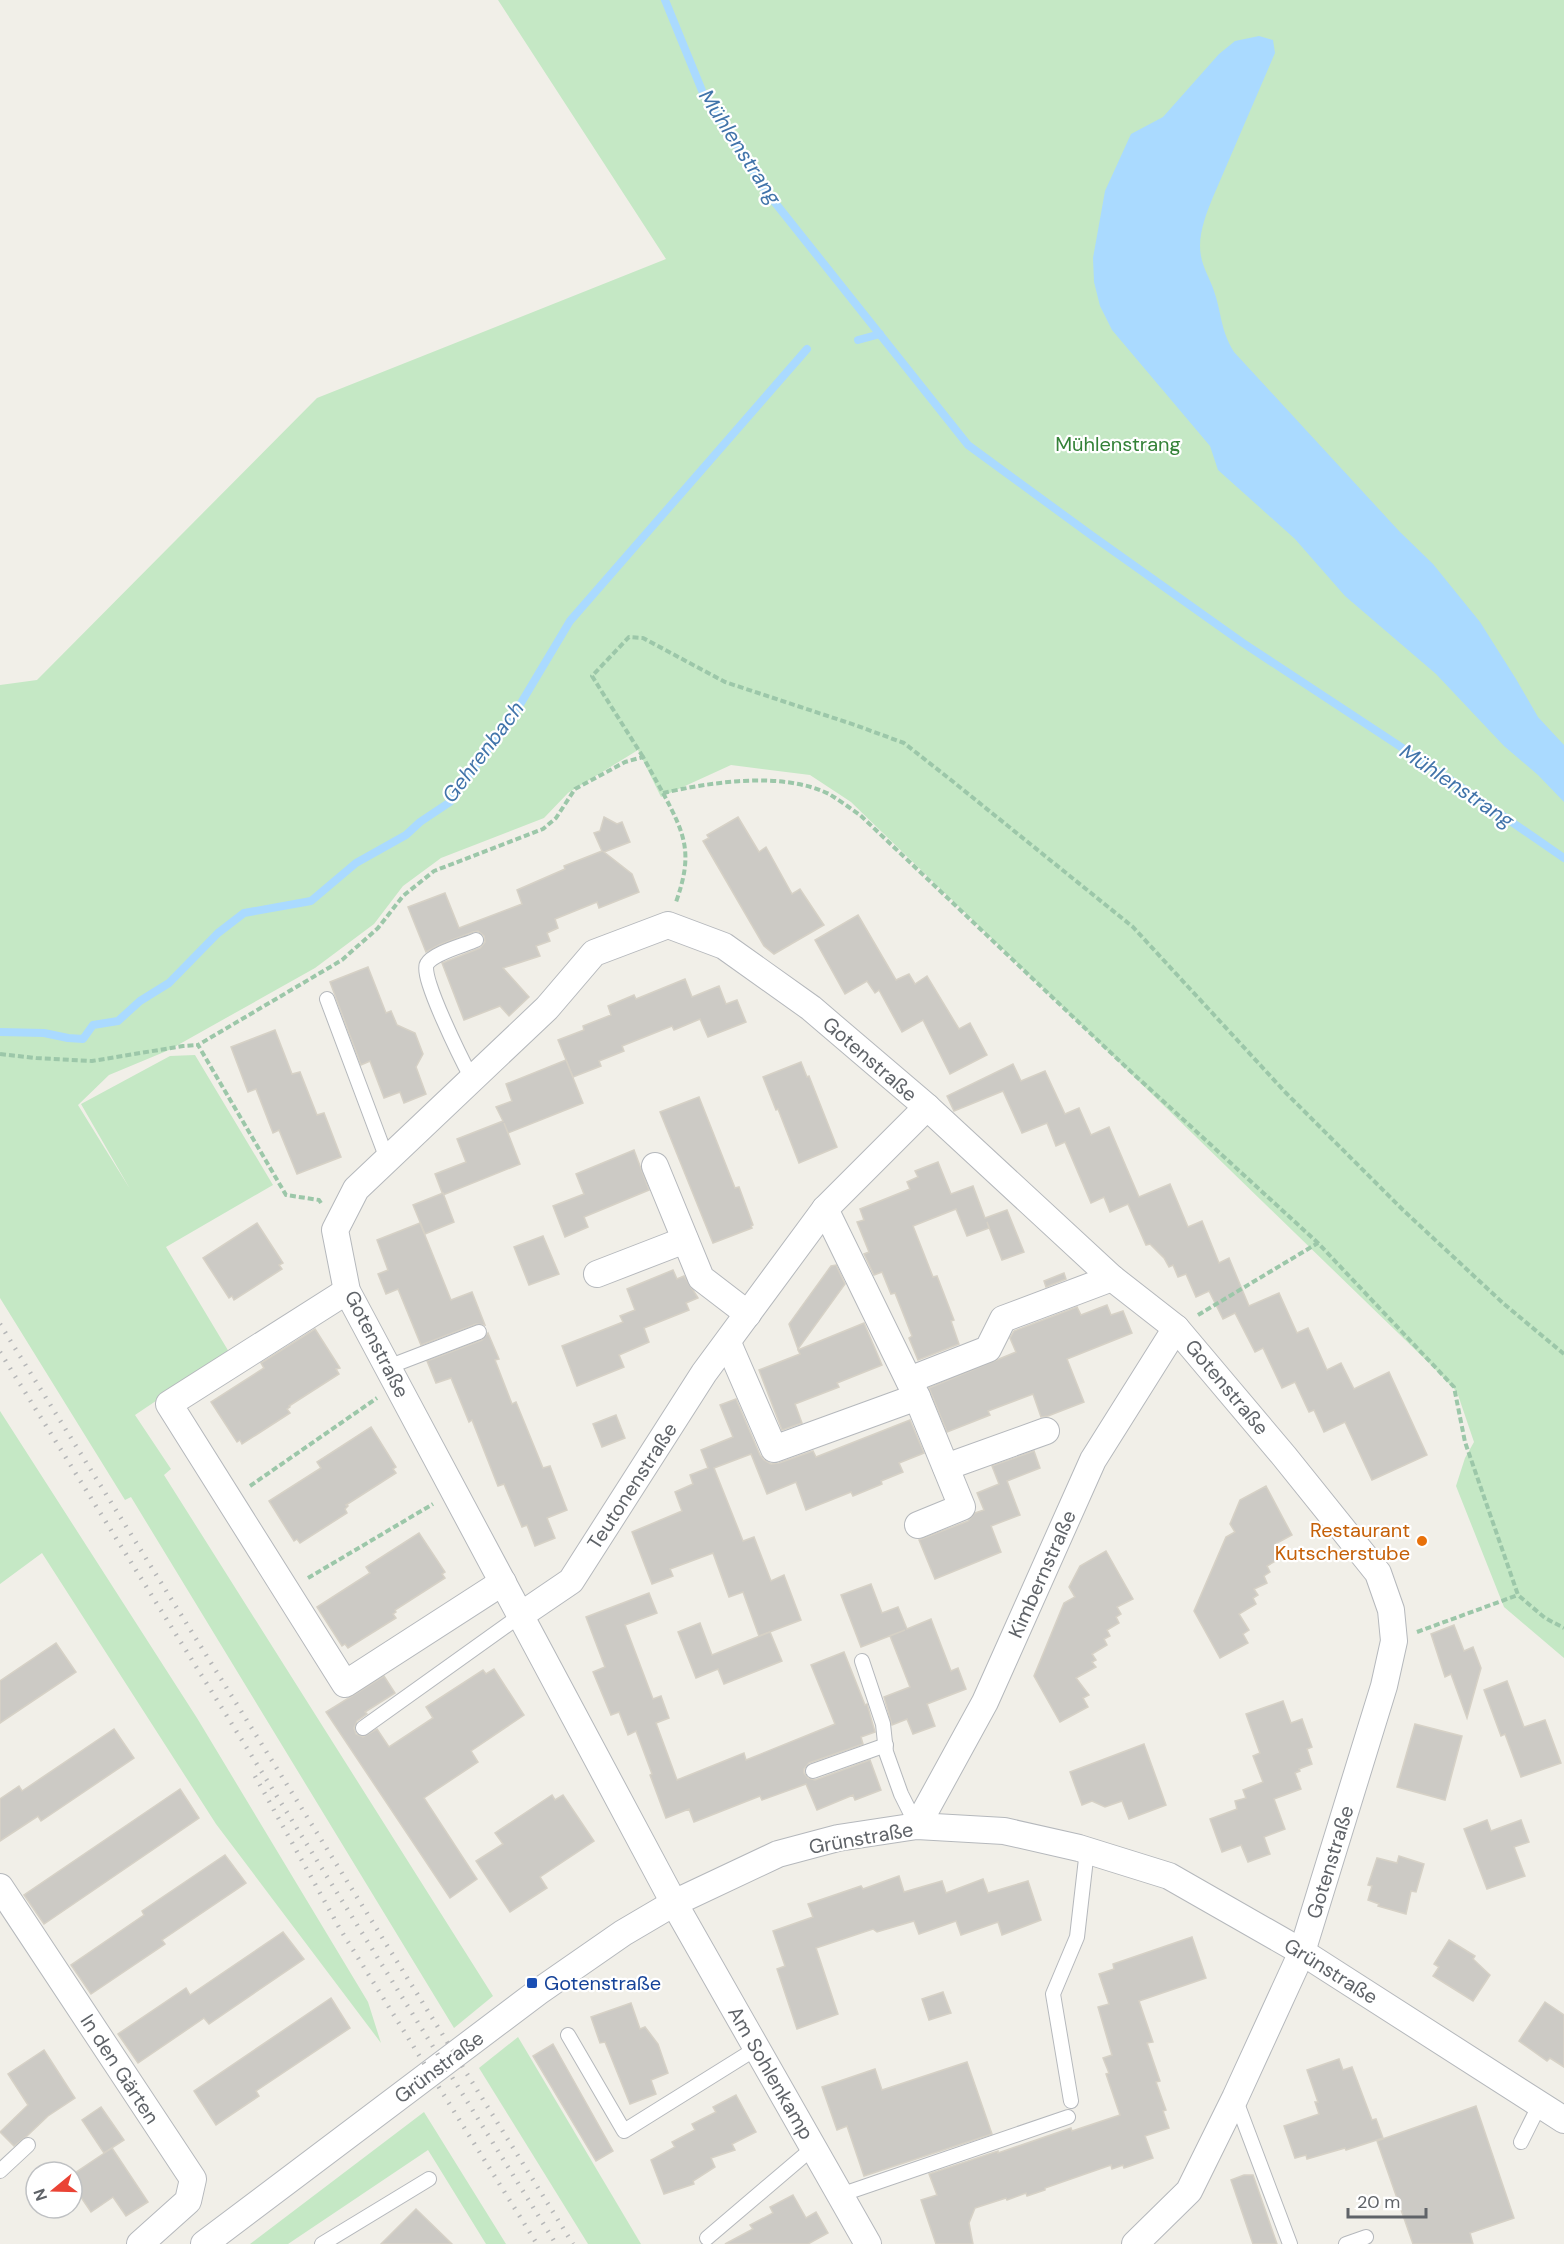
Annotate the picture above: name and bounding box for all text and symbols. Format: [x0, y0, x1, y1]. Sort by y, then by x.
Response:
water label: Mühlenstrang [692, 84, 788, 210]
park label: Mühlenstrang [1055, 431, 1181, 457]
water label: Gehrenbach [436, 696, 530, 808]
water label: Mühlenstrang [1394, 737, 1520, 835]
street label: Gotenstraße [817, 1011, 923, 1107]
street label: Gotenstraße [339, 1286, 415, 1402]
street label: Gotenstraße [1179, 1334, 1275, 1440]
street label: Teutonenstraße [581, 1418, 683, 1554]
street label: Kimbernstraße [1002, 1506, 1082, 1642]
place label: Restaurant Kutscherstube [1275, 1517, 1410, 1566]
marker: Restaurant Kutscherstube [1415, 1534, 1429, 1548]
street label: Gotenstraße [1300, 1802, 1360, 1922]
street label: Grünstraße [807, 1816, 915, 1860]
street label: Grünstraße [1279, 1932, 1383, 2010]
place label: Gotenstraße [544, 1970, 661, 1996]
marker: Gotenstraße [525, 1976, 539, 1990]
street label: Am Sohlenkamp [722, 2002, 820, 2144]
street label: In den Gärten [75, 2009, 165, 2129]
street label: Grünstraße [389, 2025, 489, 2109]
north arrow [24, 2160, 84, 2220]
scale bar [1348, 2181, 1426, 2219]
text: N [28, 2186, 52, 2204]
text: 20 m [1357, 2190, 1400, 2214]

